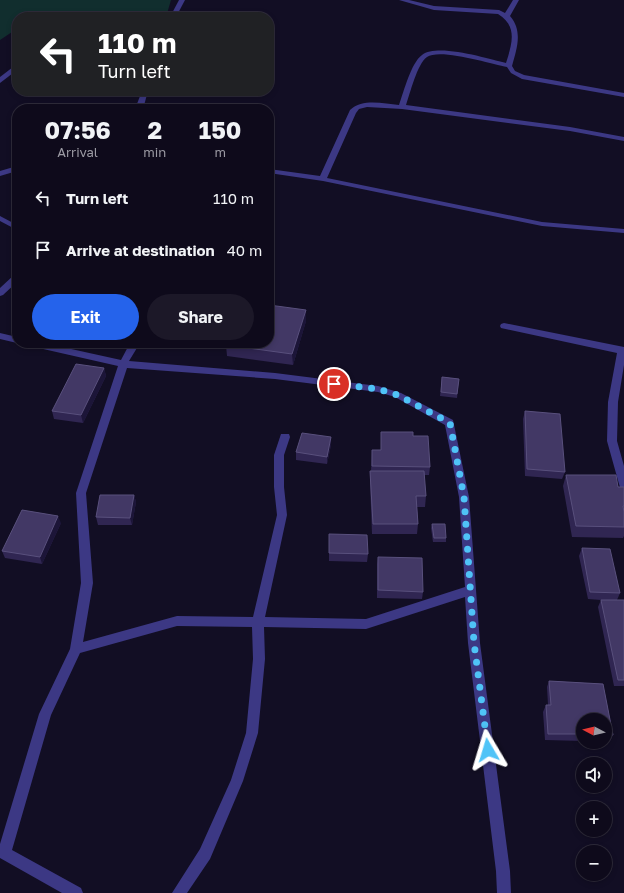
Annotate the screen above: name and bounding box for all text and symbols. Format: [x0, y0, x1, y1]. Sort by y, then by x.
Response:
text: 110 m [98, 26, 177, 59]
icon: left [32, 28, 84, 80]
text: Turn left [98, 60, 171, 82]
text: 07:56 [45, 115, 111, 144]
text: 2 [147, 115, 162, 144]
text: 150 [199, 115, 241, 144]
text: Arrival [57, 144, 98, 160]
text: min [143, 144, 166, 160]
text: m [214, 144, 226, 160]
icon: left [32, 187, 54, 209]
text: Turn left [66, 189, 128, 207]
text: 110 m [213, 189, 254, 207]
icon: arrive [32, 239, 54, 261]
text: Arrive at destination [66, 241, 215, 259]
text: 40 m [227, 241, 262, 259]
button: Exit [32, 294, 139, 340]
button: Share [147, 294, 254, 340]
pin [317, 367, 351, 401]
icon: arrive [323, 373, 345, 395]
north arrow [576, 713, 612, 749]
map controls [576, 713, 612, 881]
position arrow [467, 729, 509, 771]
button: sound [576, 757, 612, 793]
button: + [576, 801, 612, 837]
button: − [576, 845, 612, 881]

